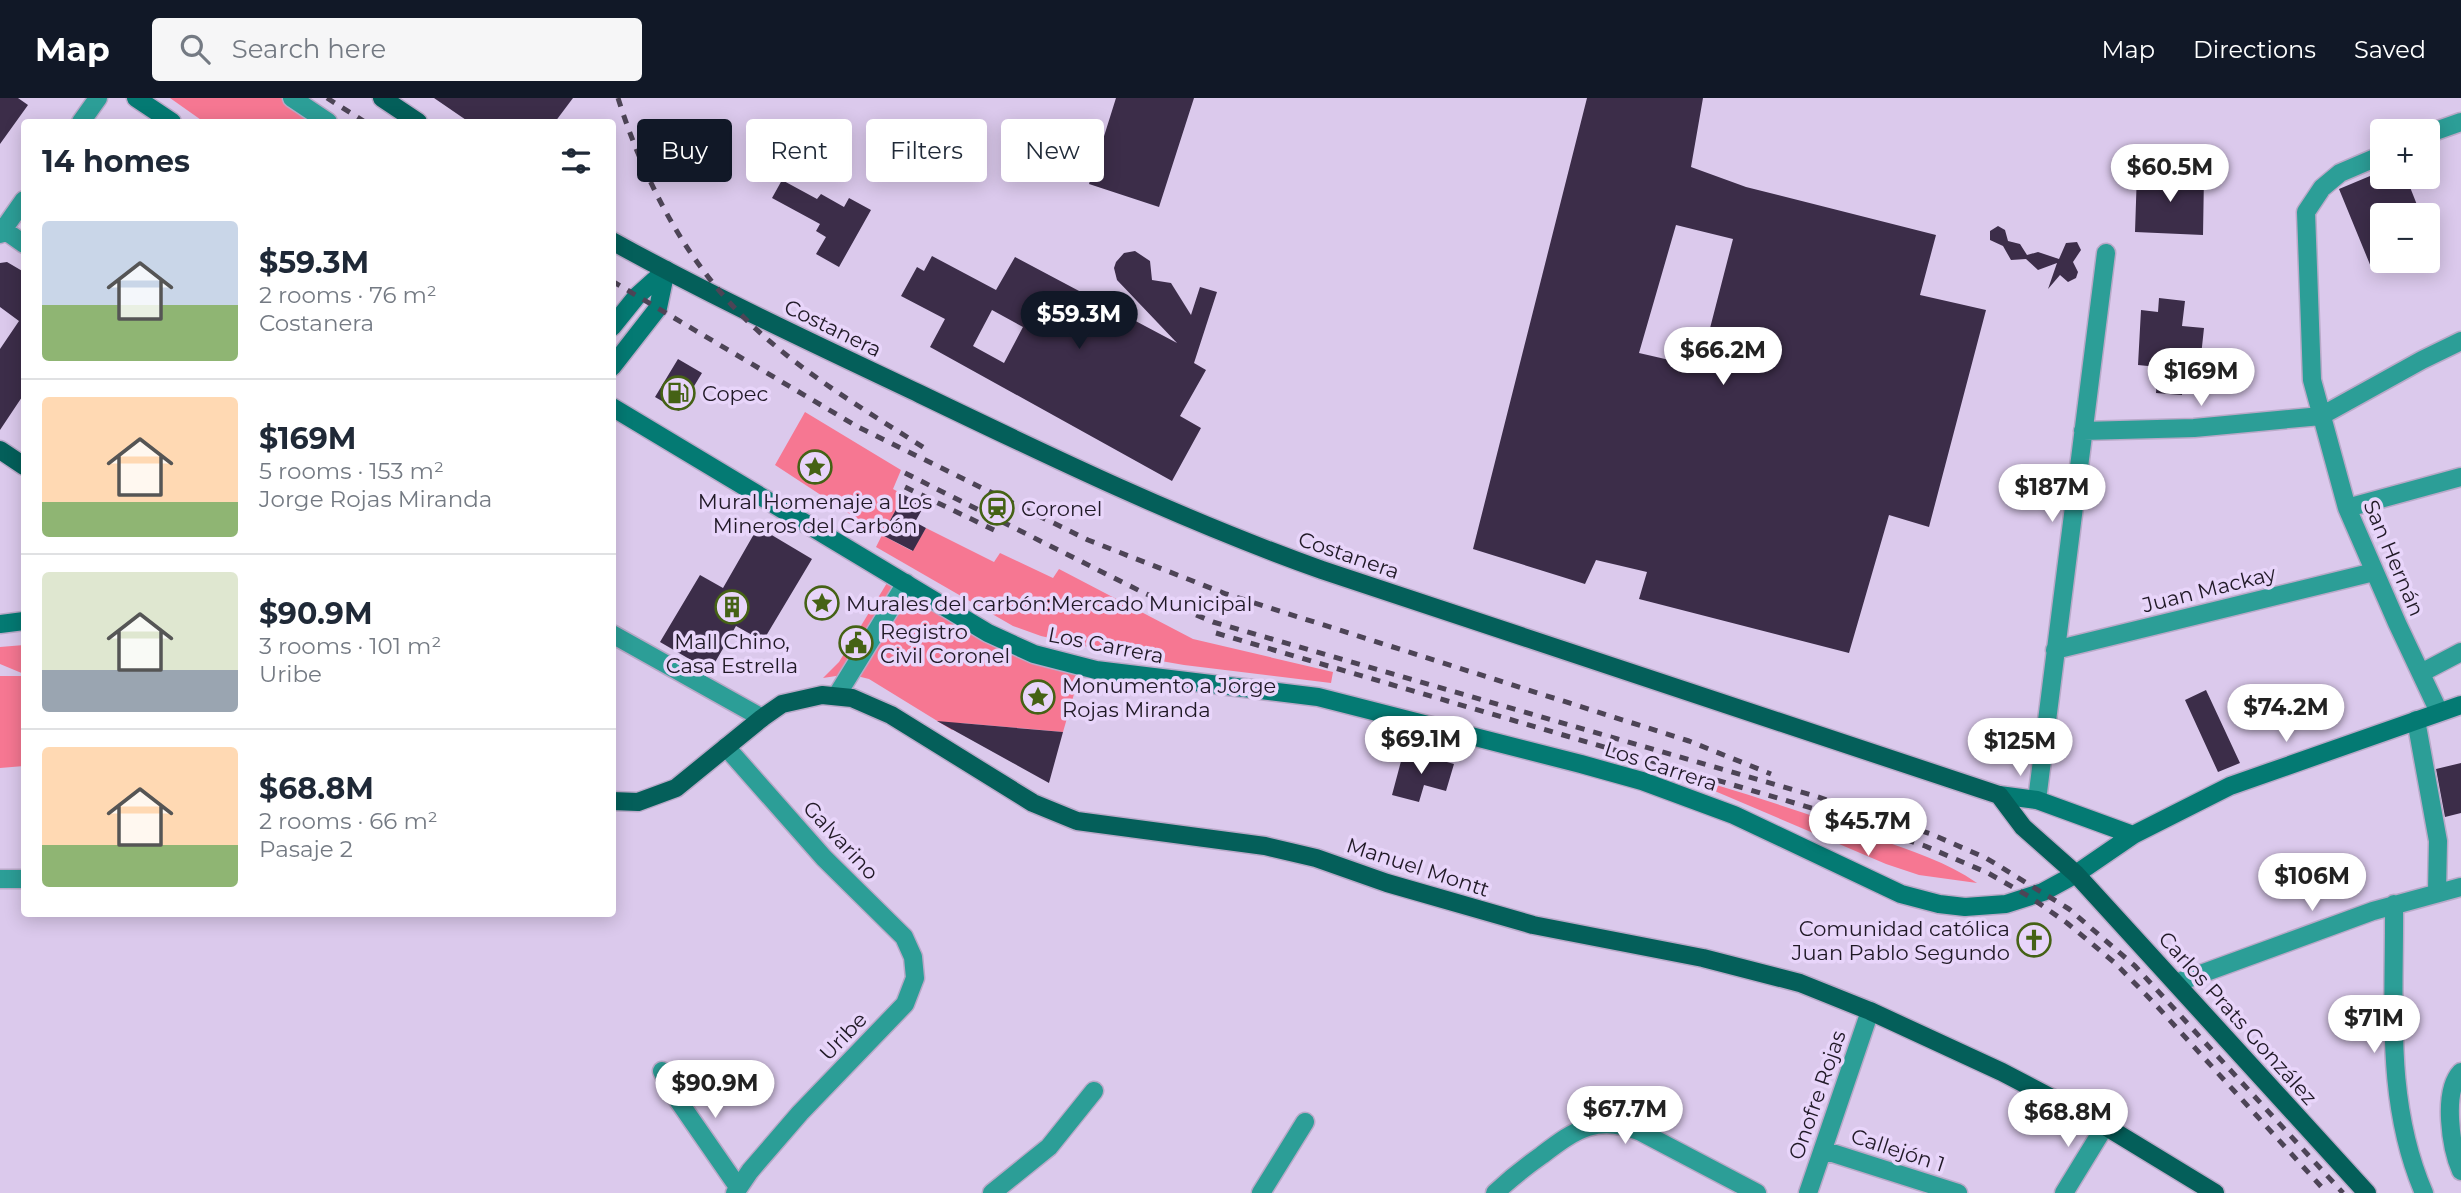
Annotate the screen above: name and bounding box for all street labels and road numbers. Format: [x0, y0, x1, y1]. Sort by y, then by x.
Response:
street label: Costanera [780, 294, 886, 362]
street label: San Hernán [2358, 496, 2430, 620]
street label: Costanera [1295, 526, 1403, 584]
street label: Juan Mackay [2139, 560, 2279, 618]
street label: Los Carrera [1046, 622, 1166, 668]
street label: Los Carrera [1601, 736, 1721, 796]
street label: Galvarino [798, 795, 884, 885]
street label: Manuel Montt [1343, 832, 1493, 902]
street label: Carlos Prats González [2154, 926, 2322, 1110]
street label: Uribe [814, 1007, 872, 1065]
street label: Onofre Rojas [1783, 1027, 1851, 1163]
street label: Callejón 1 [1848, 1123, 1948, 1177]

